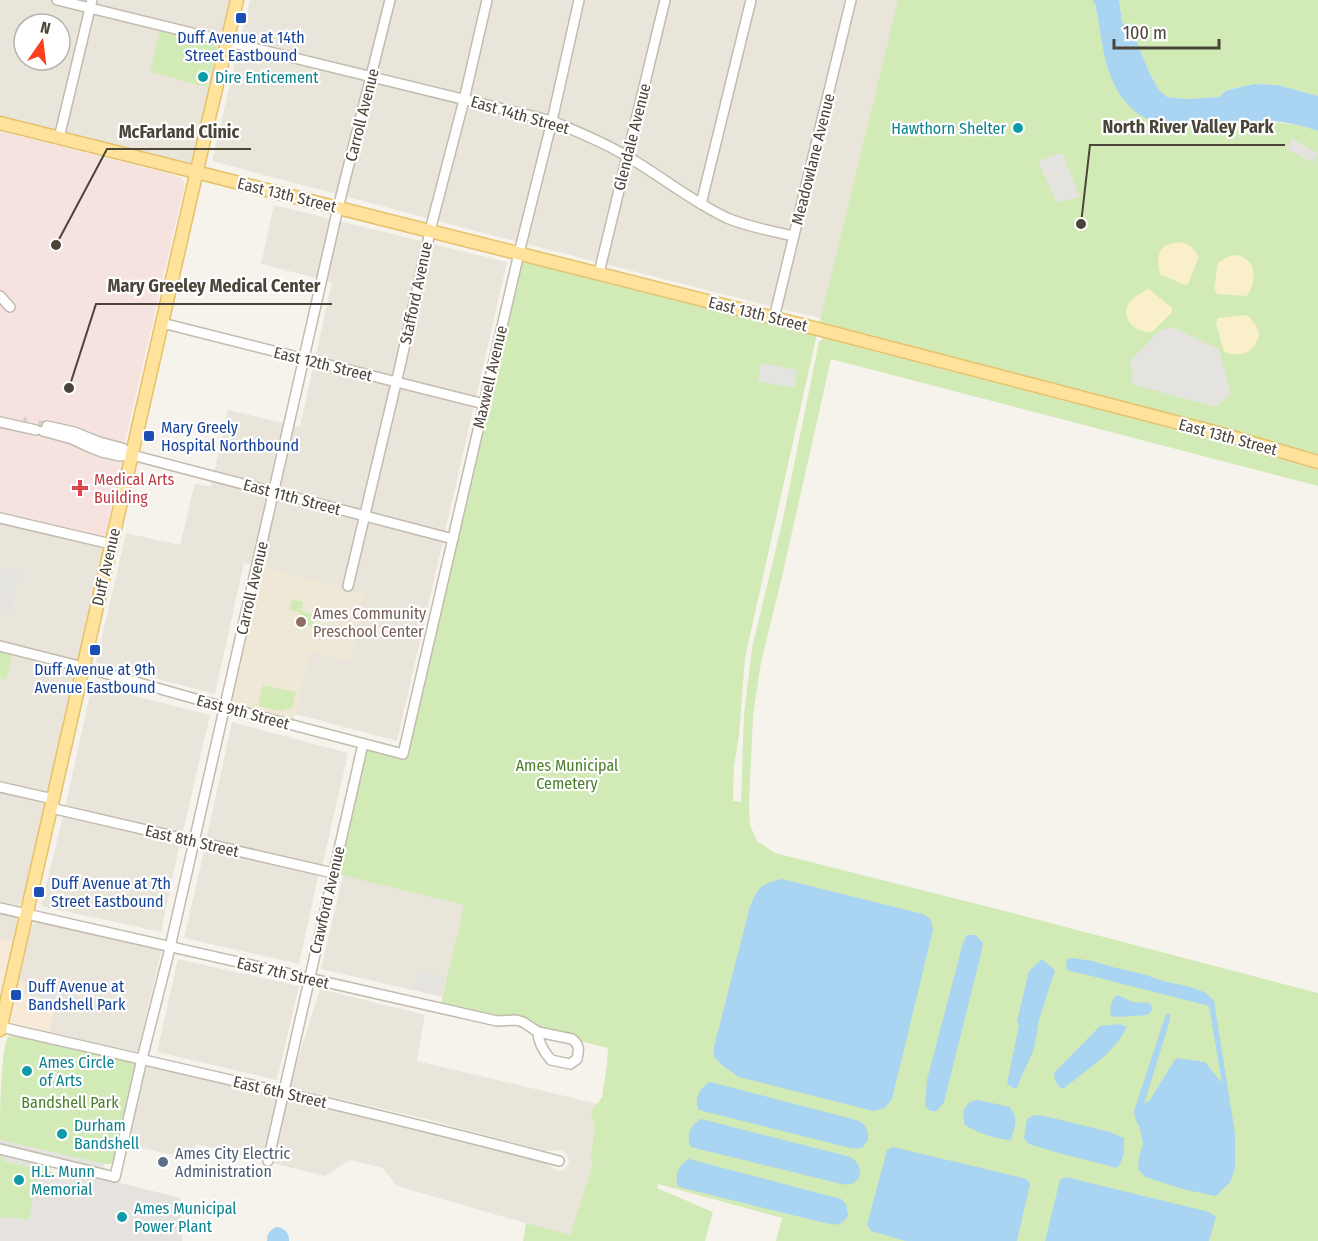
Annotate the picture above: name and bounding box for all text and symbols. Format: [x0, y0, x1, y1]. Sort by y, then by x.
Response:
marker: Duff Avenue at 14th Street Eastbound [234, 11, 248, 25]
north arrow [12, 12, 72, 72]
scale bar [1114, 12, 1219, 50]
text: N [39, 18, 52, 38]
text: 100 m [1123, 22, 1167, 44]
place label: Duff Avenue at 14th Street Eastbound [177, 28, 305, 65]
street label: Carroll Avenue [341, 66, 383, 164]
place label: Dire Enticement [215, 68, 319, 87]
marker: Dire Enticement [196, 70, 210, 84]
street label: Glendale Avenue [610, 81, 655, 193]
street label: Meadowlane Avenue [787, 91, 839, 227]
street label: East 14th Street [469, 92, 572, 138]
callout: North River Valley Park [1090, 109, 1285, 145]
callout: McFarland Clinic [107, 113, 251, 149]
text: North River Valley Park [1102, 116, 1274, 138]
place label: Hawthorn Shelter [891, 119, 1006, 138]
text: McFarland Clinic [119, 121, 240, 143]
marker: Hawthorn Shelter [1011, 121, 1025, 135]
street label: East 13th Street [236, 174, 339, 217]
street label: Stafford Avenue [396, 240, 436, 346]
callout: Mary Greeley Medical Center [96, 268, 332, 304]
text: Mary Greeley Medical Center [108, 275, 321, 297]
street label: East 13th Street [707, 293, 810, 336]
street label: Maxwell Avenue [469, 324, 511, 430]
street label: East 12th Street [272, 343, 375, 386]
street label: East 13th Street [1177, 415, 1280, 459]
place label: Mary Greely Hospital Northbound [161, 418, 299, 455]
marker: Mary Greely Hospital Northbound [142, 429, 156, 443]
place label: Medical Arts Building [94, 470, 174, 507]
street label: East 11th Street [241, 475, 343, 519]
marker: Medical Arts Building [71, 479, 89, 497]
street label: Duff Avenue [88, 526, 124, 608]
street label: Carroll Avenue [232, 539, 272, 637]
place label: Ames Community Preschool Center [313, 604, 427, 641]
marker: Ames Community Preschool Center [294, 615, 308, 629]
marker: Duff Avenue at 9th Avenue Eastbound [88, 643, 102, 657]
place label: Duff Avenue at 9th Avenue Eastbound [34, 660, 156, 697]
street label: East 9th Street [194, 690, 292, 734]
park label: Ames Municipal Cemetery [516, 756, 618, 793]
street label: East 8th Street [143, 821, 241, 861]
street label: Crawford Avenue [305, 844, 349, 956]
place label: Duff Avenue at 7th Street Eastbound [51, 874, 171, 911]
marker: Duff Avenue at 7th Street Eastbound [32, 885, 46, 899]
street label: East 7th Street [235, 953, 332, 993]
place label: Duff Avenue at Bandshell Park [28, 977, 126, 1014]
marker: Duff Avenue at Bandshell Park [9, 988, 23, 1002]
place label: Ames Circle of Arts [39, 1053, 115, 1090]
marker: Ames Circle of Arts [20, 1064, 34, 1078]
street label: East 6th Street [231, 1072, 329, 1112]
park label: Bandshell Park [21, 1093, 119, 1112]
place label: Durham Bandshell [74, 1116, 139, 1153]
marker: Durham Bandshell [55, 1127, 69, 1141]
place label: Ames City Electric Administration [175, 1144, 291, 1181]
marker: Ames City Electric Administration [156, 1155, 170, 1169]
place label: H.L. Munn Memorial [31, 1162, 95, 1199]
marker: H.L. Munn Memorial [12, 1173, 26, 1187]
place label: Ames Municipal Power Plant [134, 1199, 237, 1236]
marker: Ames Municipal Power Plant [115, 1210, 129, 1224]

